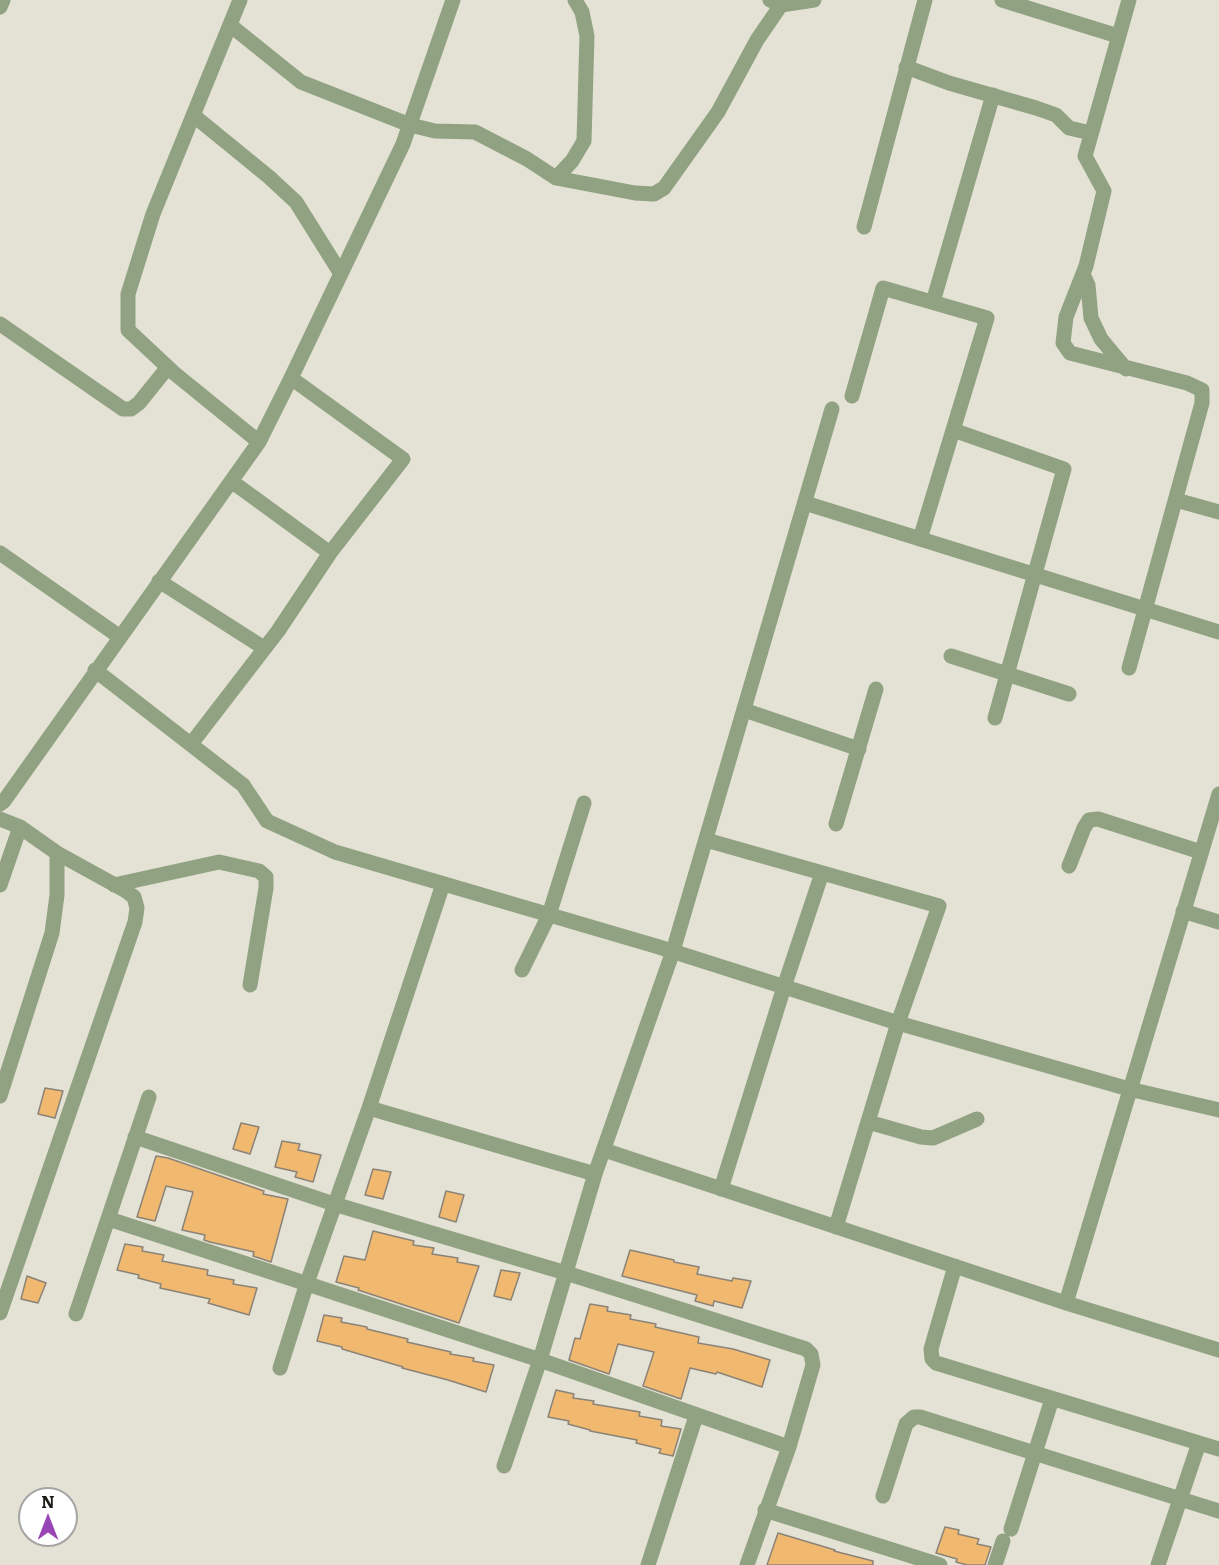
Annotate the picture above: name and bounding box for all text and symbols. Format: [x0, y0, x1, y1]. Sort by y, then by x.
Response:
north arrow [18, 1487, 78, 1547]
text: N [41, 1489, 55, 1513]

